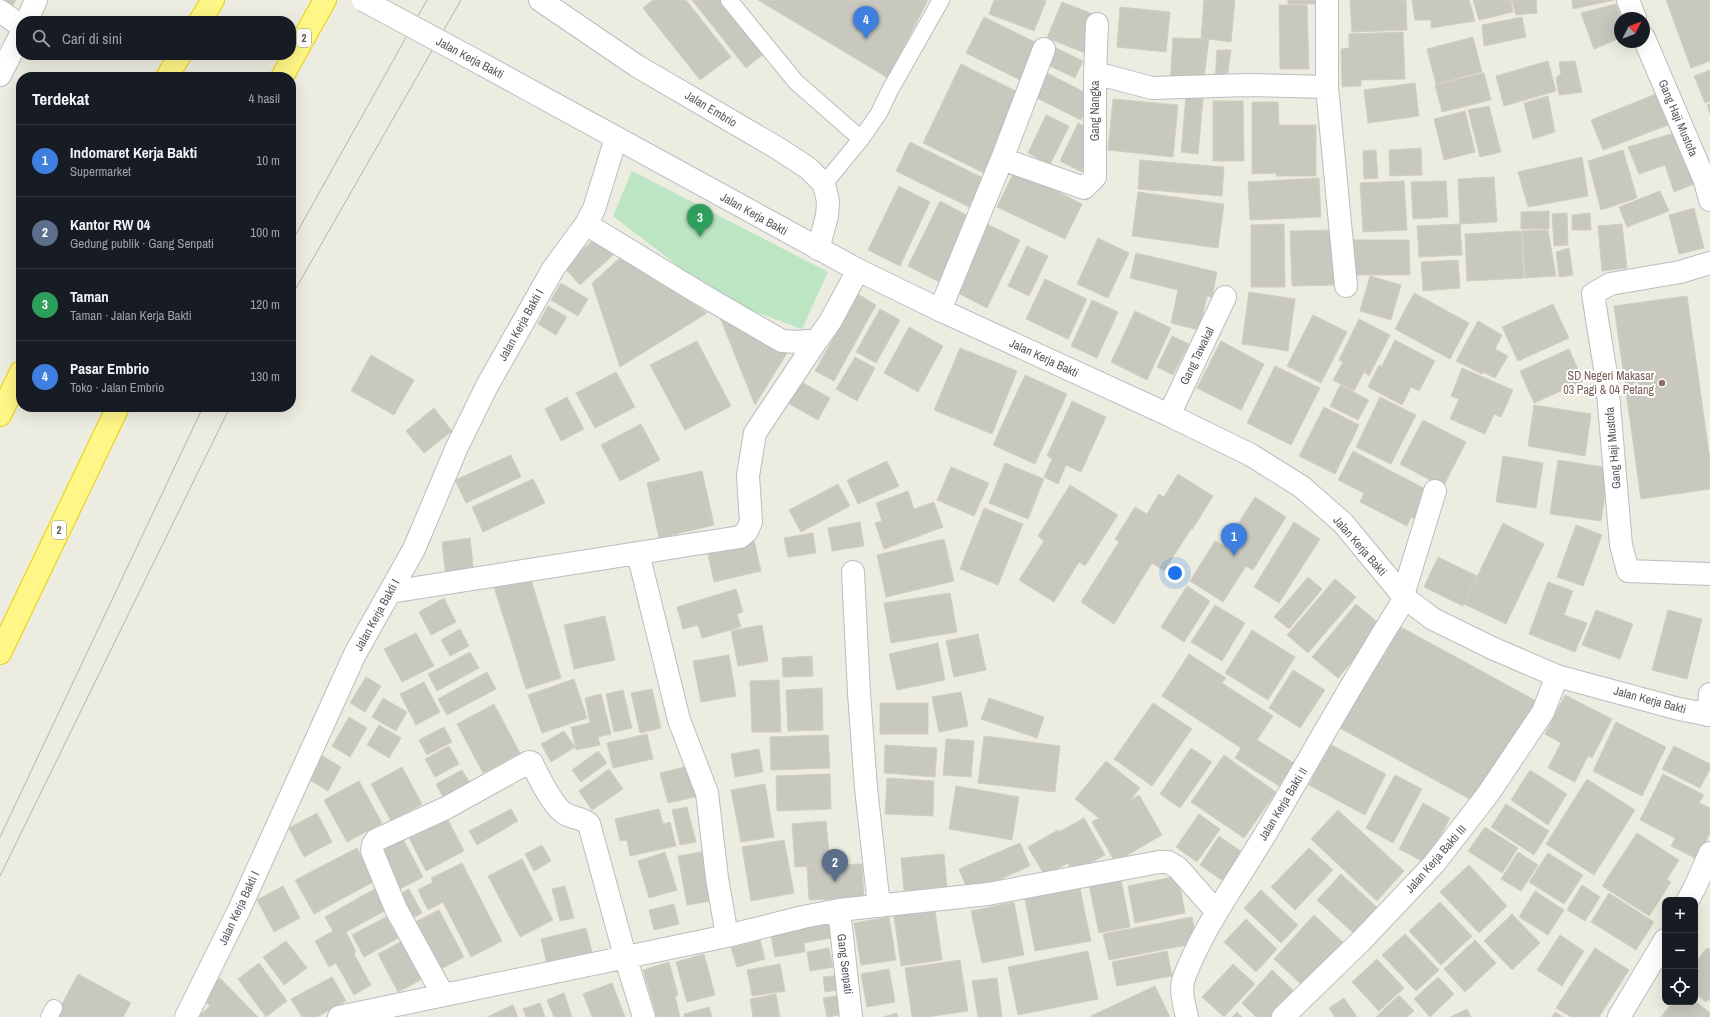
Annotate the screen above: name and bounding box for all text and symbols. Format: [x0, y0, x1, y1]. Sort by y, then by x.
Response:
pin: 4 [853, 6, 879, 39]
north arrow [1614, 12, 1650, 48]
search box [16, 16, 296, 60]
icon: search [30, 27, 52, 49]
text: Cari di sini [62, 28, 122, 49]
road number: 2 [297, 29, 311, 47]
street label: Jalan Kerja Bakti [433, 33, 507, 83]
street label: Gang Haji Mustofa [1655, 77, 1702, 159]
street label: Gang Nangka [1087, 80, 1103, 141]
text: Terdekat [32, 87, 89, 110]
street label: Jalan Embrio [682, 87, 740, 131]
text: 4 hasil [249, 90, 280, 107]
text: Indomaret Kerja Bakti [70, 142, 197, 163]
text: 1 [42, 152, 48, 169]
text: 10 m [256, 152, 280, 169]
text: Supermarket [70, 163, 131, 180]
street label: Jalan Kerja Bakti [718, 189, 790, 239]
pin: 3 [687, 204, 713, 237]
text: Kantor RW 04 [70, 214, 150, 235]
text: 2 [42, 224, 48, 241]
text: 100 m [250, 224, 280, 241]
text: Gedung publik · Gang Senpati [70, 235, 214, 252]
text: Taman [70, 286, 109, 307]
street label: Jalan Kerja Bakti I [495, 286, 547, 364]
text: 3 [42, 296, 48, 313]
text: 120 m [250, 296, 280, 313]
text: Taman · Jalan Kerja Bakti [70, 307, 192, 324]
street label: Gang Tawakal [1176, 324, 1218, 388]
street label: Jalan Kerja Bakti [1007, 335, 1081, 381]
text: Pasar Embrio [70, 358, 149, 379]
text: 4 [42, 368, 48, 385]
text: 130 m [250, 368, 280, 385]
place label: SD Negeri Makasar 03 Pagi & 04 Petang [1563, 368, 1655, 398]
marker: SD Negeri Makasar 03 Pagi & 04 Petang [1657, 378, 1667, 388]
text: Toko · Jalan Embrio [70, 379, 164, 396]
street label: Gang Haji Mustofa [1601, 406, 1625, 490]
street label: Jalan Kerja Bakti [1330, 513, 1390, 579]
road number: 2 [52, 521, 66, 539]
pin: 1 [1221, 523, 1247, 556]
your location [1165, 563, 1185, 583]
street label: Jalan Kerja Bakti I [351, 576, 403, 654]
street label: Jalan Kerja Bakti [1612, 683, 1688, 717]
street label: Jalan Kerja Bakti II [1255, 764, 1311, 844]
street label: Jalan Kerja Bakti III [1402, 822, 1470, 896]
pin: 2 [822, 849, 848, 882]
street label: Jalan Kerja Bakti I [215, 868, 263, 948]
map controls [1662, 897, 1698, 1005]
button: + [1662, 897, 1698, 933]
street label: Gang Senpati [833, 933, 857, 995]
button: − [1662, 933, 1698, 969]
button: locate [1662, 969, 1698, 1005]

